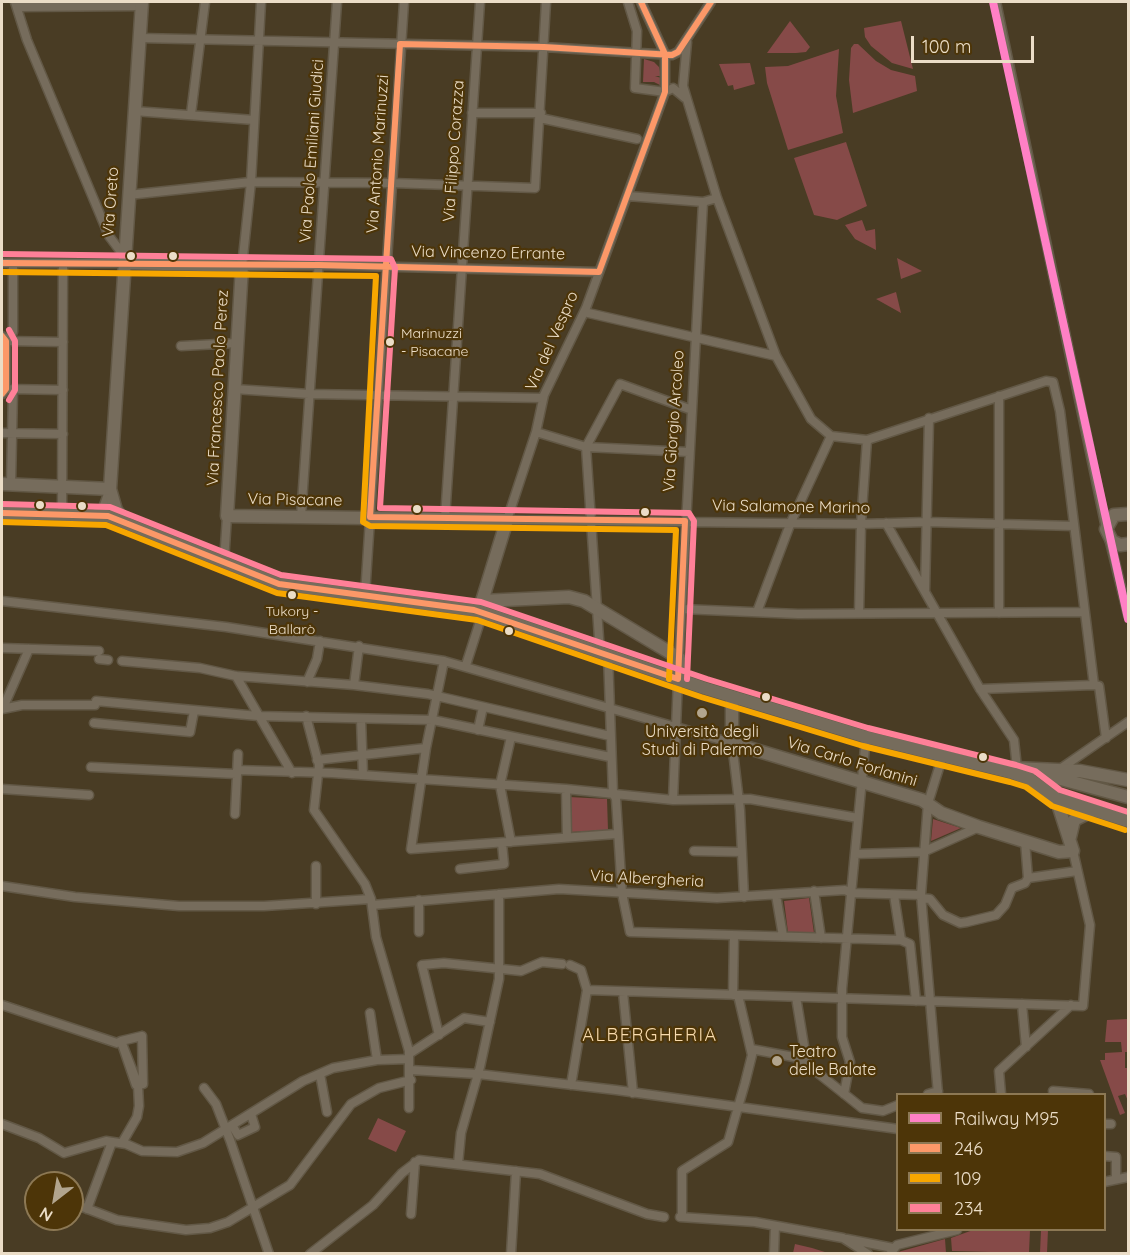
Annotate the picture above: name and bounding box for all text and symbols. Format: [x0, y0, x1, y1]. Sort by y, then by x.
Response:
scale bar [914, 24, 1037, 62]
text: 100 m [922, 35, 971, 58]
street label: Via Paolo Emiliani Giudici [296, 59, 328, 243]
street label: Via Antonio Marinuzzi [363, 74, 393, 234]
street label: Via Filippo Corazza [439, 80, 469, 222]
street label: Via Oreto [99, 166, 123, 238]
street label: Via Vincenzo Errante [411, 242, 565, 264]
unlabelled marker [125, 250, 137, 262]
unlabelled marker [167, 250, 179, 262]
street label: Via del Vespro [521, 288, 583, 394]
street label: Via Francesco Paolo Perez [203, 289, 233, 487]
place label: Marinuzzi - Pisacane [401, 326, 469, 358]
marker: Marinuzzi - Pisacane [384, 336, 396, 348]
street label: Via Giorgio Arcoleo [659, 349, 689, 493]
street label: Via Pisacane [247, 490, 343, 510]
street label: Via Salamone Marino [712, 496, 870, 518]
unlabelled marker [34, 499, 46, 511]
unlabelled marker [76, 500, 88, 512]
unlabelled marker [411, 503, 423, 515]
unlabelled marker [639, 506, 651, 518]
marker: Tukory - Ballarò [286, 589, 298, 601]
place label: Tukory - Ballarò [265, 604, 319, 636]
unlabelled marker [503, 625, 515, 637]
unlabelled marker [760, 691, 772, 703]
marker: Università degli Studi di Palermo [695, 706, 709, 720]
place label: Università degli Studi di Palermo [642, 722, 762, 760]
street label: Via Carlo Forlanini [784, 733, 920, 791]
unlabelled marker [977, 751, 989, 763]
street label: Via Albergheria [589, 866, 705, 892]
district label: ALBERGHERIA [582, 1025, 718, 1047]
place label: Teatro delle Balate [789, 1042, 876, 1080]
marker: Teatro delle Balate [770, 1054, 784, 1068]
legend [896, 1093, 1106, 1231]
text: Railway M95 [954, 1107, 1059, 1130]
text: 246 [954, 1137, 983, 1160]
text: 109 [954, 1167, 981, 1190]
north arrow [24, 1171, 84, 1231]
text: 234 [954, 1197, 983, 1220]
text: N [36, 1203, 56, 1226]

